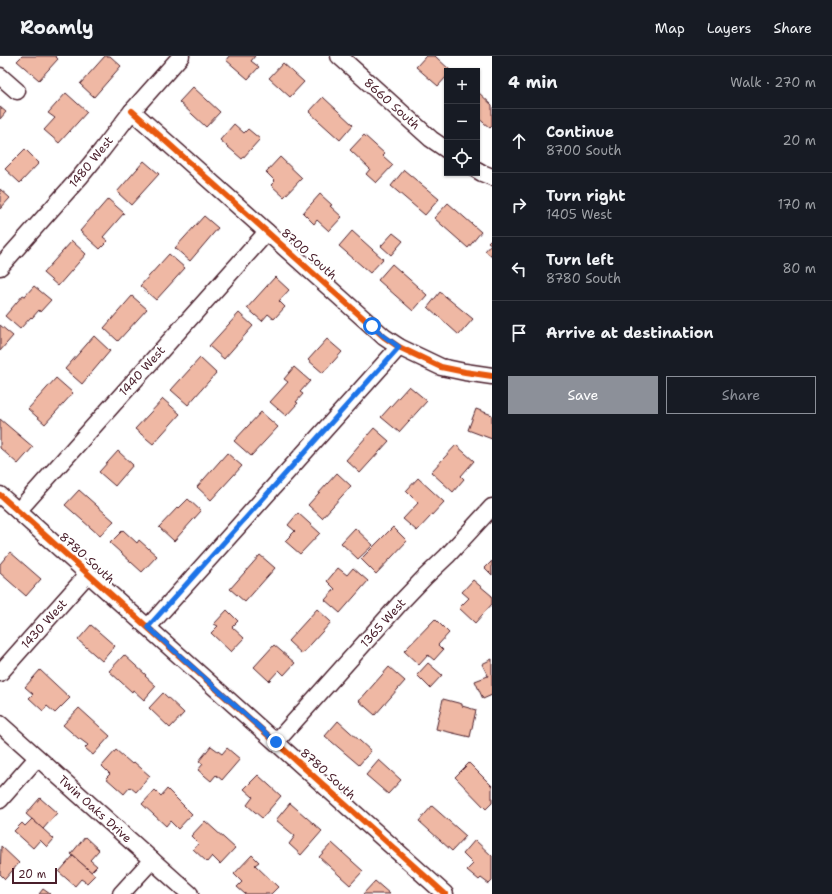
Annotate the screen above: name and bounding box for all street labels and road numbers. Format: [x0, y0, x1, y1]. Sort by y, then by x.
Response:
street label: 8660 South [361, 75, 423, 133]
street label: 1480 West [65, 133, 117, 191]
street label: 8700 South [278, 225, 340, 283]
street label: 1440 West [115, 343, 169, 399]
street label: 8780 South [56, 529, 118, 587]
street label: 1365 West [357, 595, 409, 651]
street label: 1430 West [18, 596, 70, 652]
street label: 8780 South [297, 745, 359, 803]
street label: Twin Oaks Drive [55, 772, 135, 846]

